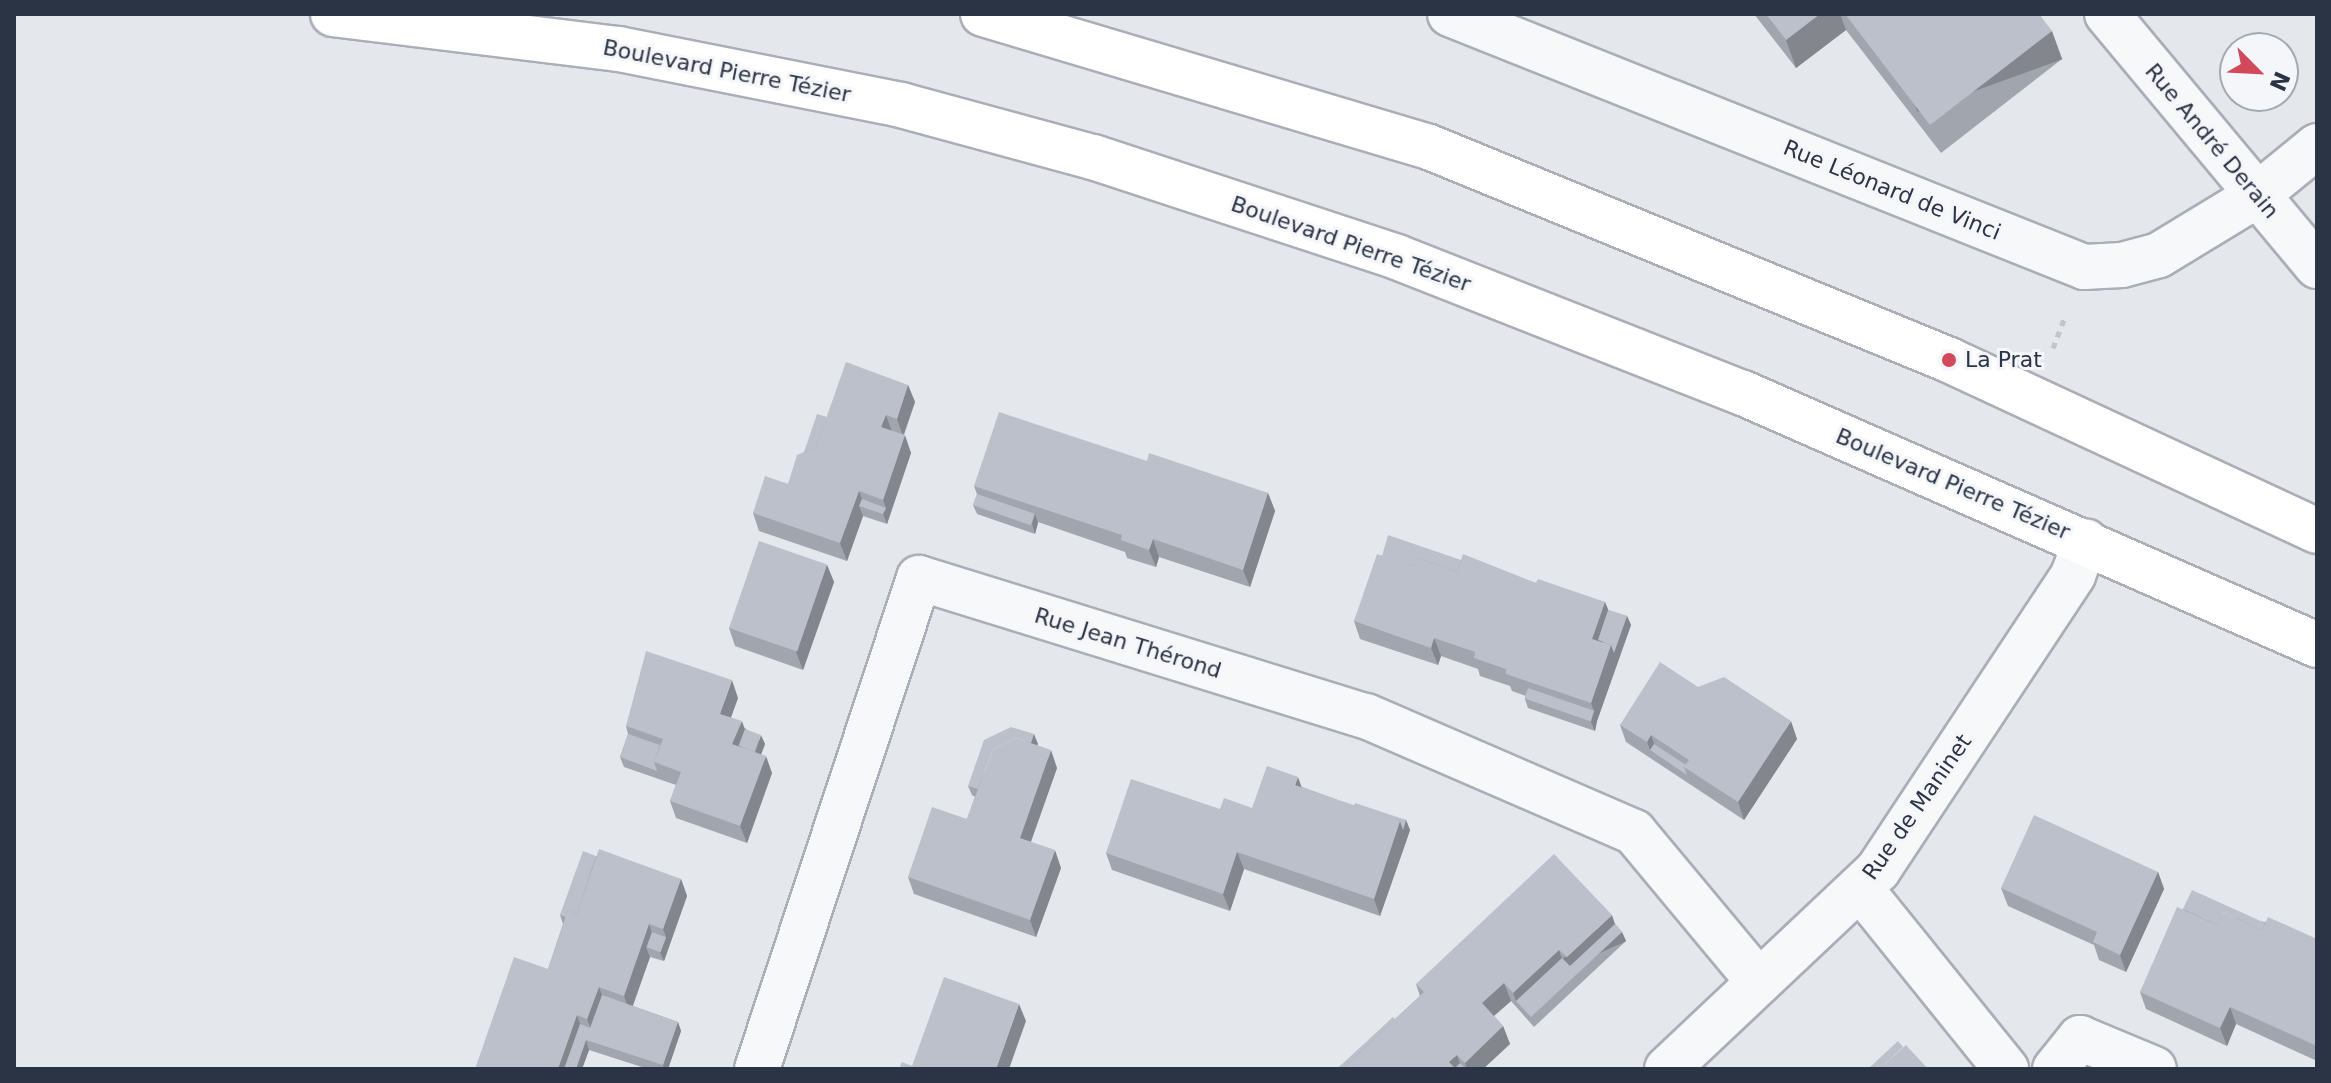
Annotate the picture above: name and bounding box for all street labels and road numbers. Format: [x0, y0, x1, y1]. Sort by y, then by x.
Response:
street label: Boulevard Pierre Tézier [601, 34, 853, 108]
street label: Rue André Derain [2140, 58, 2284, 224]
street label: Rue Léonard de Vinci [1780, 134, 2004, 246]
street label: Boulevard Pierre Tézier [1228, 191, 1474, 297]
street label: Boulevard Pierre Tézier [1832, 423, 2074, 545]
street label: Rue Jean Thérond [1031, 602, 1225, 684]
street label: Rue de Maninet [1857, 729, 1977, 885]

